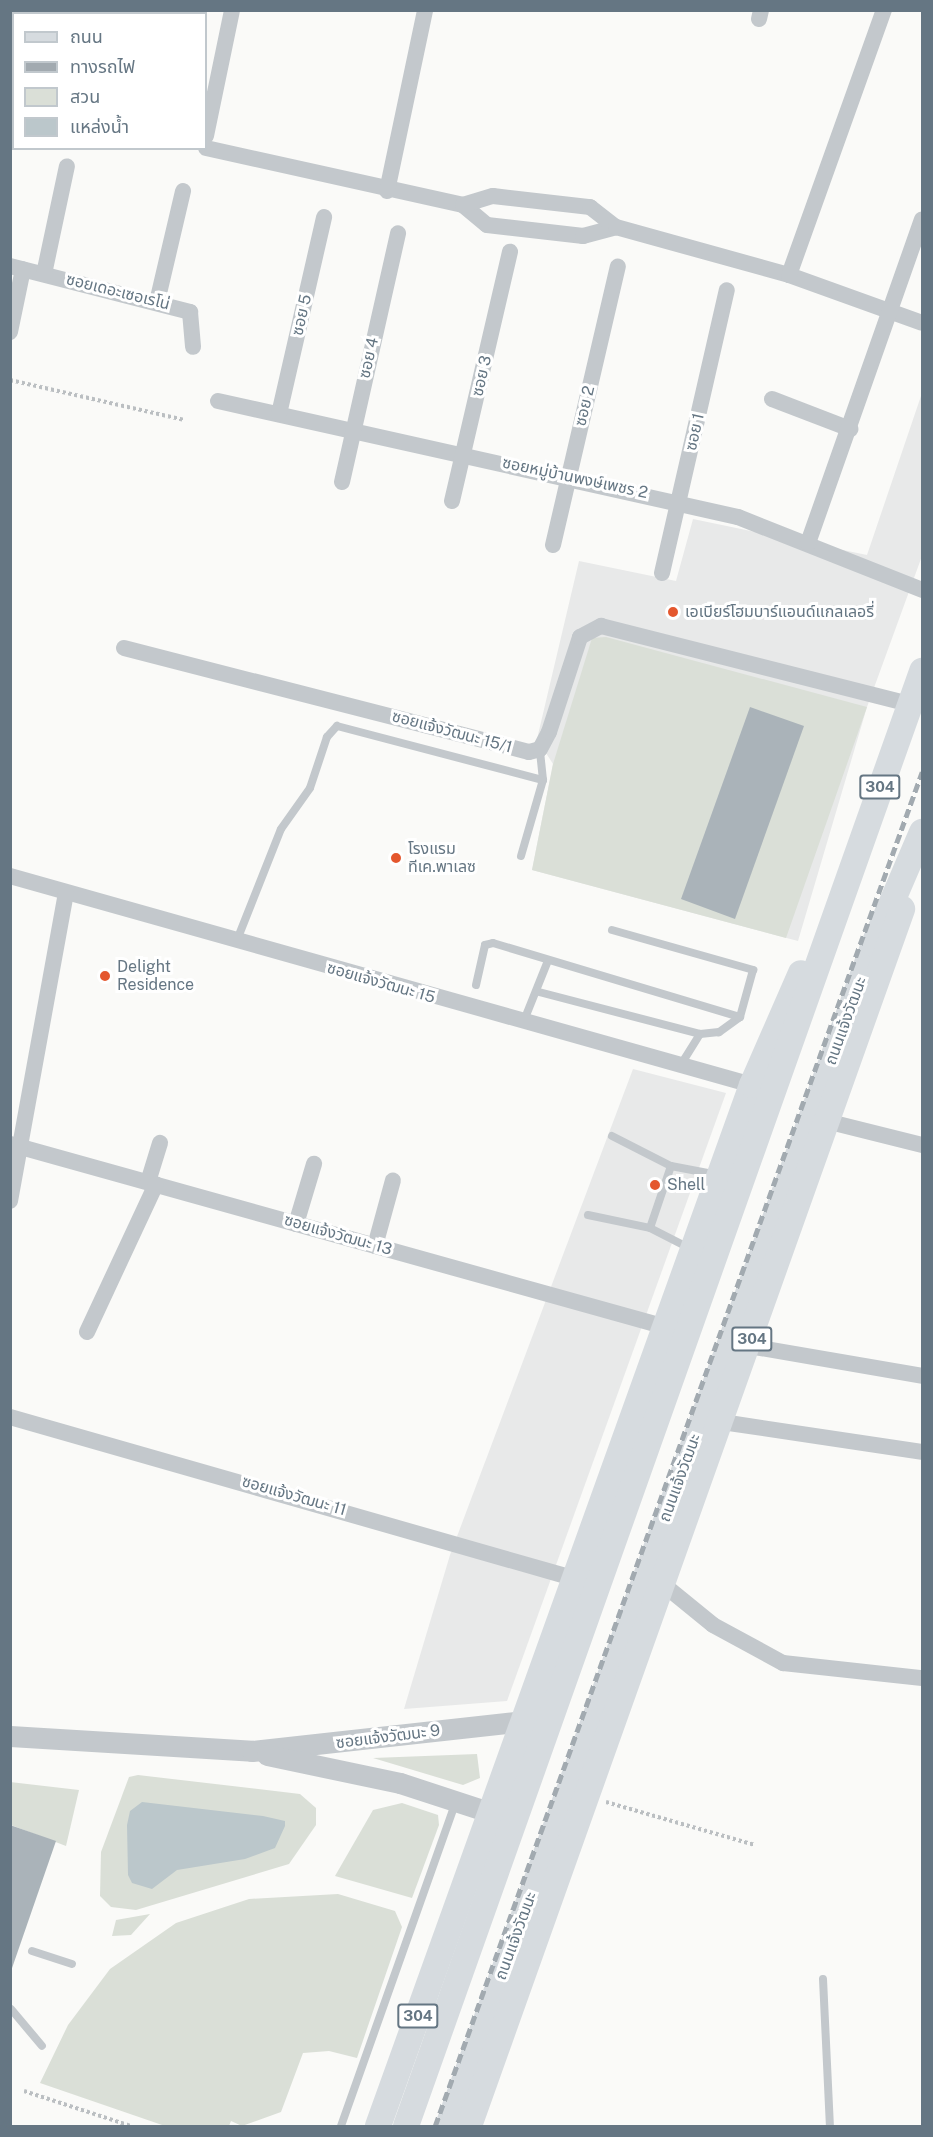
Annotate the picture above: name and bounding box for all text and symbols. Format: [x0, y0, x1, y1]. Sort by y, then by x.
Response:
legend [12, 12, 207, 150]
text: ถนน [70, 26, 103, 47]
text: ทางรถไฟ [70, 56, 135, 77]
text: สวน [70, 86, 100, 107]
text: แหล่งน้ำ [70, 116, 129, 137]
street label: ซอยเดอะเซอเรโน่ [64, 270, 172, 314]
street label: ซอย 5 [288, 293, 316, 337]
street label: ซอย 4 [355, 336, 383, 380]
street label: ซอย 3 [468, 354, 496, 398]
street label: ซอย 2 [571, 384, 599, 428]
street label: ซอย 1 [681, 411, 709, 453]
street label: ซอยหมู่บ้านพงษ์เพชร 2 [500, 453, 650, 503]
place label: เอเบียร์โฮมบาร์แอนด์แกลเลอรี่ [685, 602, 874, 622]
marker: เอเบียร์โฮมบาร์แอนด์แกลเลอรี่ [666, 605, 680, 619]
street label: ซอยแจ้งวัฒนะ 15/1 [390, 707, 514, 757]
road number: 304 [859, 775, 901, 799]
place label: โรงแรม ทีเค.พาเลซ [408, 839, 476, 877]
marker: โรงแรม ทีเค.พาเลซ [389, 851, 403, 865]
place label: Delight Residence [117, 957, 194, 995]
street label: ซอยแจ้งวัฒนะ 15 [325, 958, 437, 1008]
marker: Delight Residence [98, 969, 112, 983]
street label: ถนนแจ้งวัฒนะ [821, 974, 871, 1068]
place label: Shell [667, 1175, 705, 1195]
marker: Shell [648, 1178, 662, 1192]
street label: ซอยแจ้งวัฒนะ 13 [282, 1210, 394, 1260]
road number: 304 [731, 1327, 773, 1351]
street label: ถนนแจ้งวัฒนะ [655, 1431, 705, 1525]
street label: ซอยแจ้งวัฒนะ 11 [240, 1472, 348, 1520]
street label: ซอยแจ้งวัฒนะ 9 [335, 1721, 441, 1753]
street label: ถนนแจ้งวัฒนะ [491, 1889, 541, 1983]
road number: 304 [397, 2004, 439, 2028]

